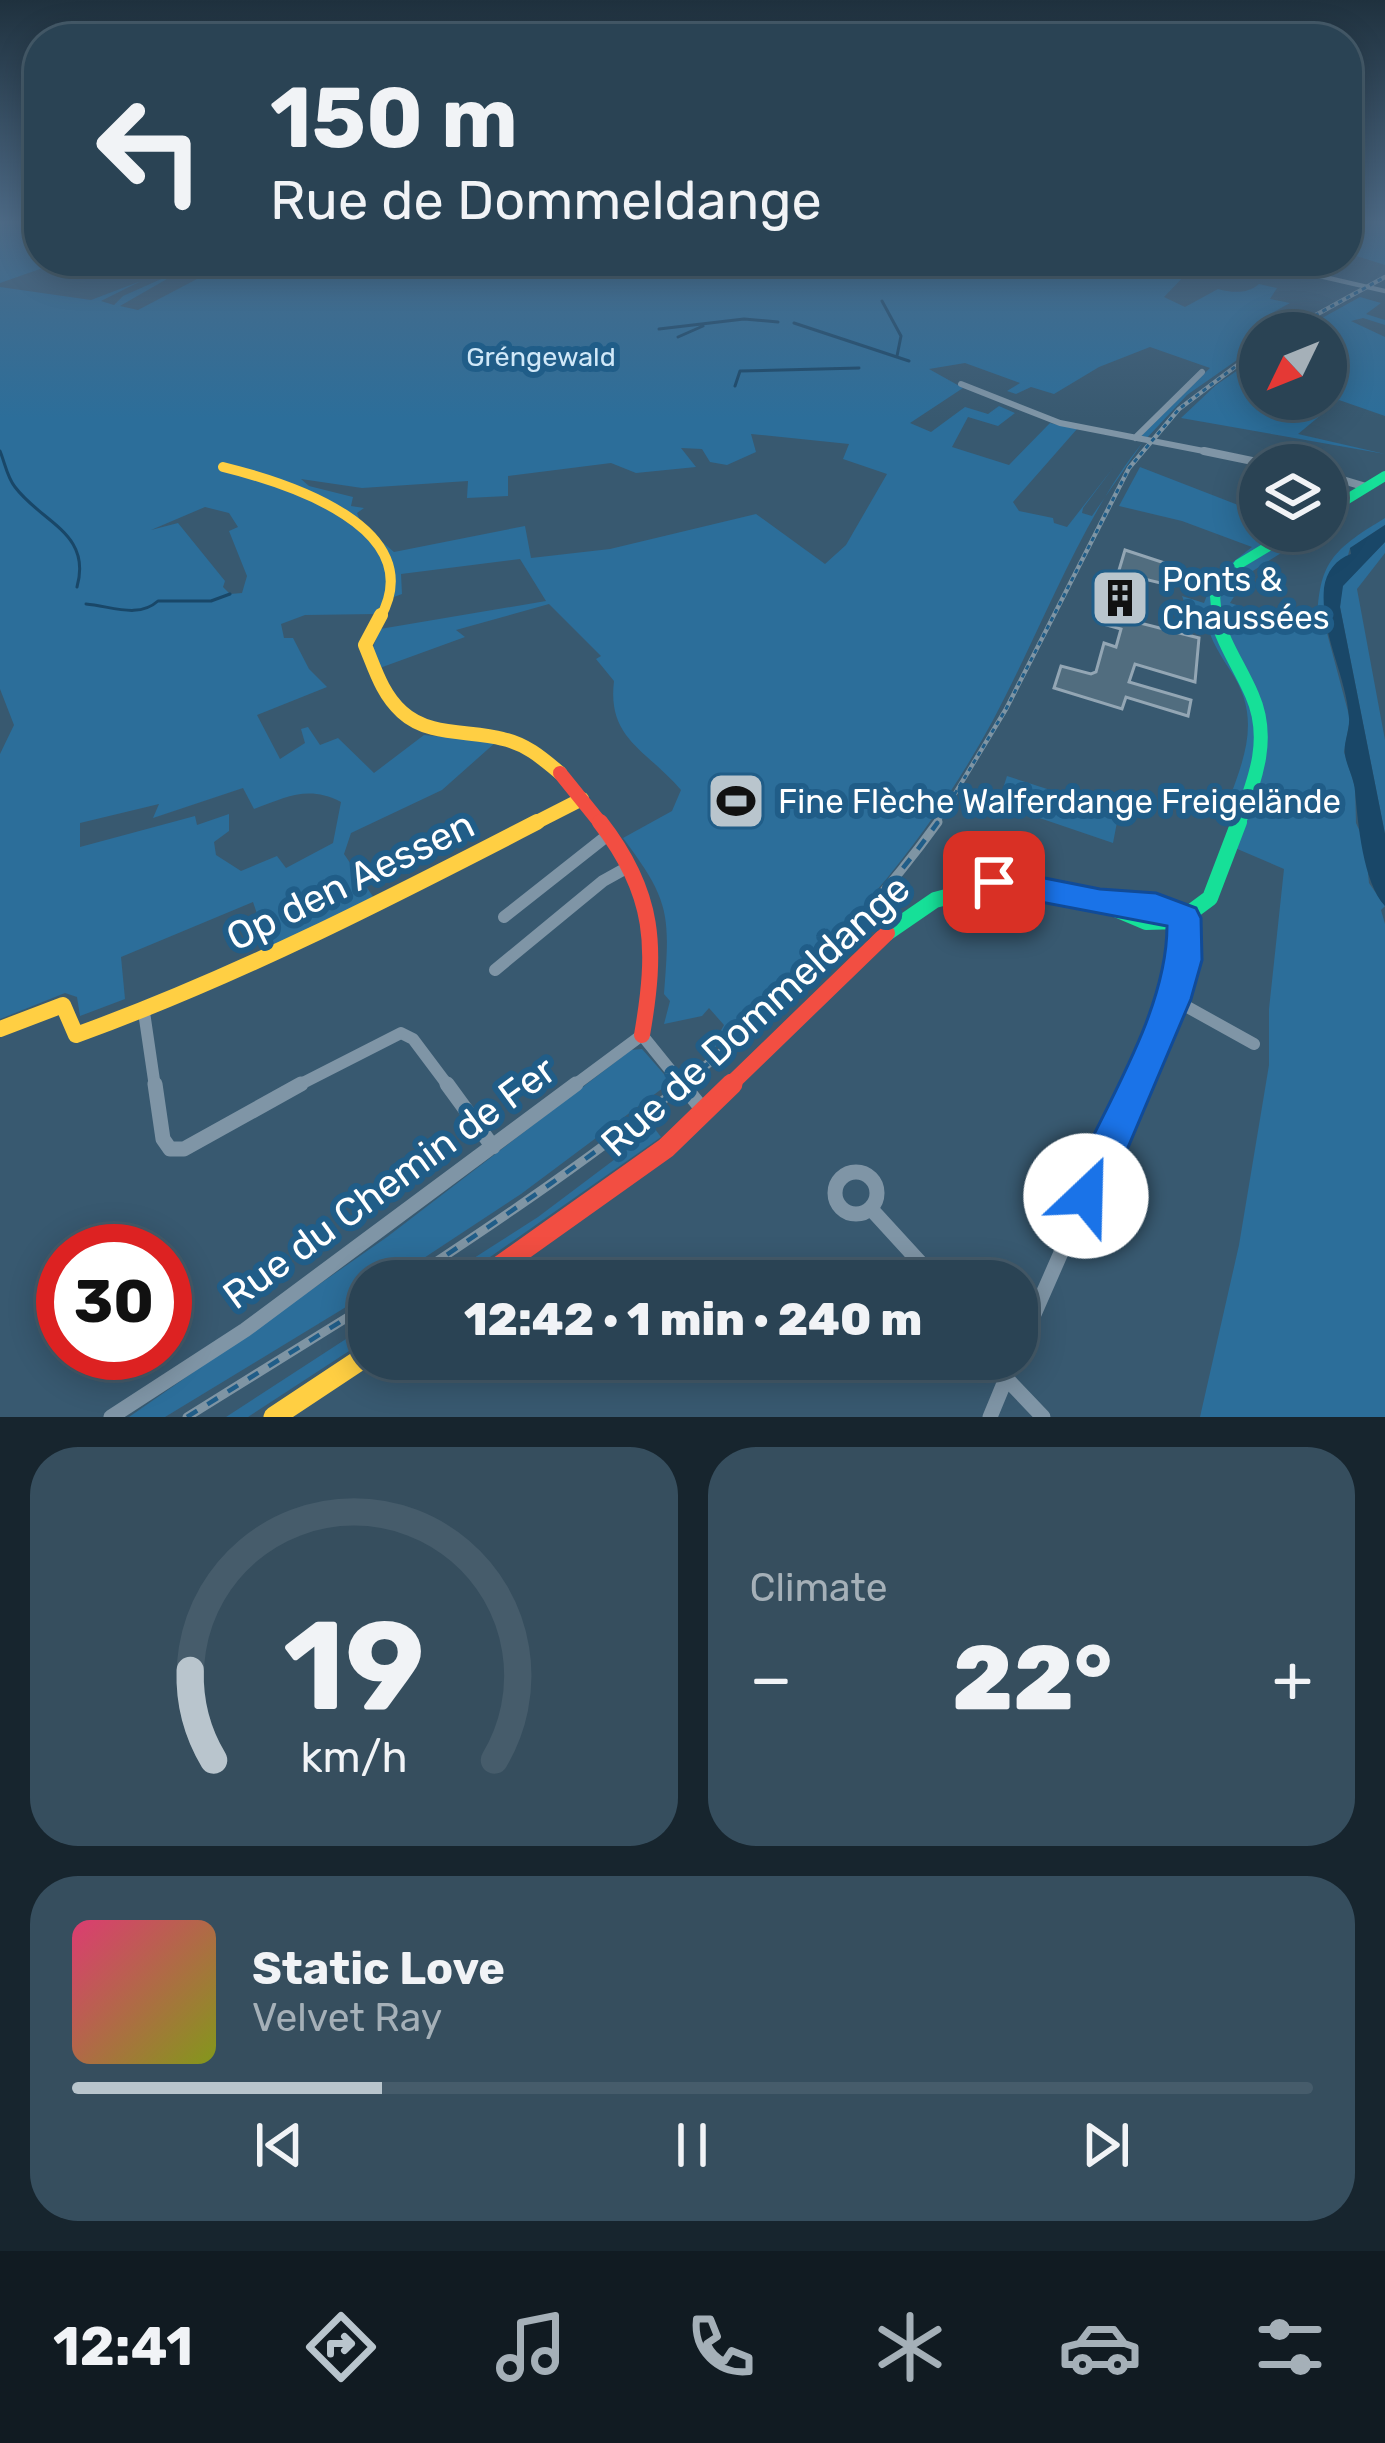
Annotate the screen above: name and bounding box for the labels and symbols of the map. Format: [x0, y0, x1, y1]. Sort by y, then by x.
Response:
north arrow [1239, 312, 1347, 420]
park label: Gréngewald [466, 341, 616, 373]
place label: Ponts & Chaussées [1162, 560, 1330, 637]
building icon: Ponts & Chaussées [1089, 567, 1151, 629]
sports icon: Fine Flèche Walferdange Freigelände [705, 770, 767, 832]
place label: Fine Flèche Walferdange Freigelände [778, 782, 1341, 821]
street label: Op den Aessen [219, 801, 482, 961]
pin [943, 831, 1045, 933]
street label: Rue de Dommeldange [592, 865, 919, 1166]
street label: Rue du Chemin de Fer [215, 1047, 565, 1319]
position arrow [1023, 1133, 1149, 1259]
speed limit sign: 30 [36, 1224, 192, 1380]

